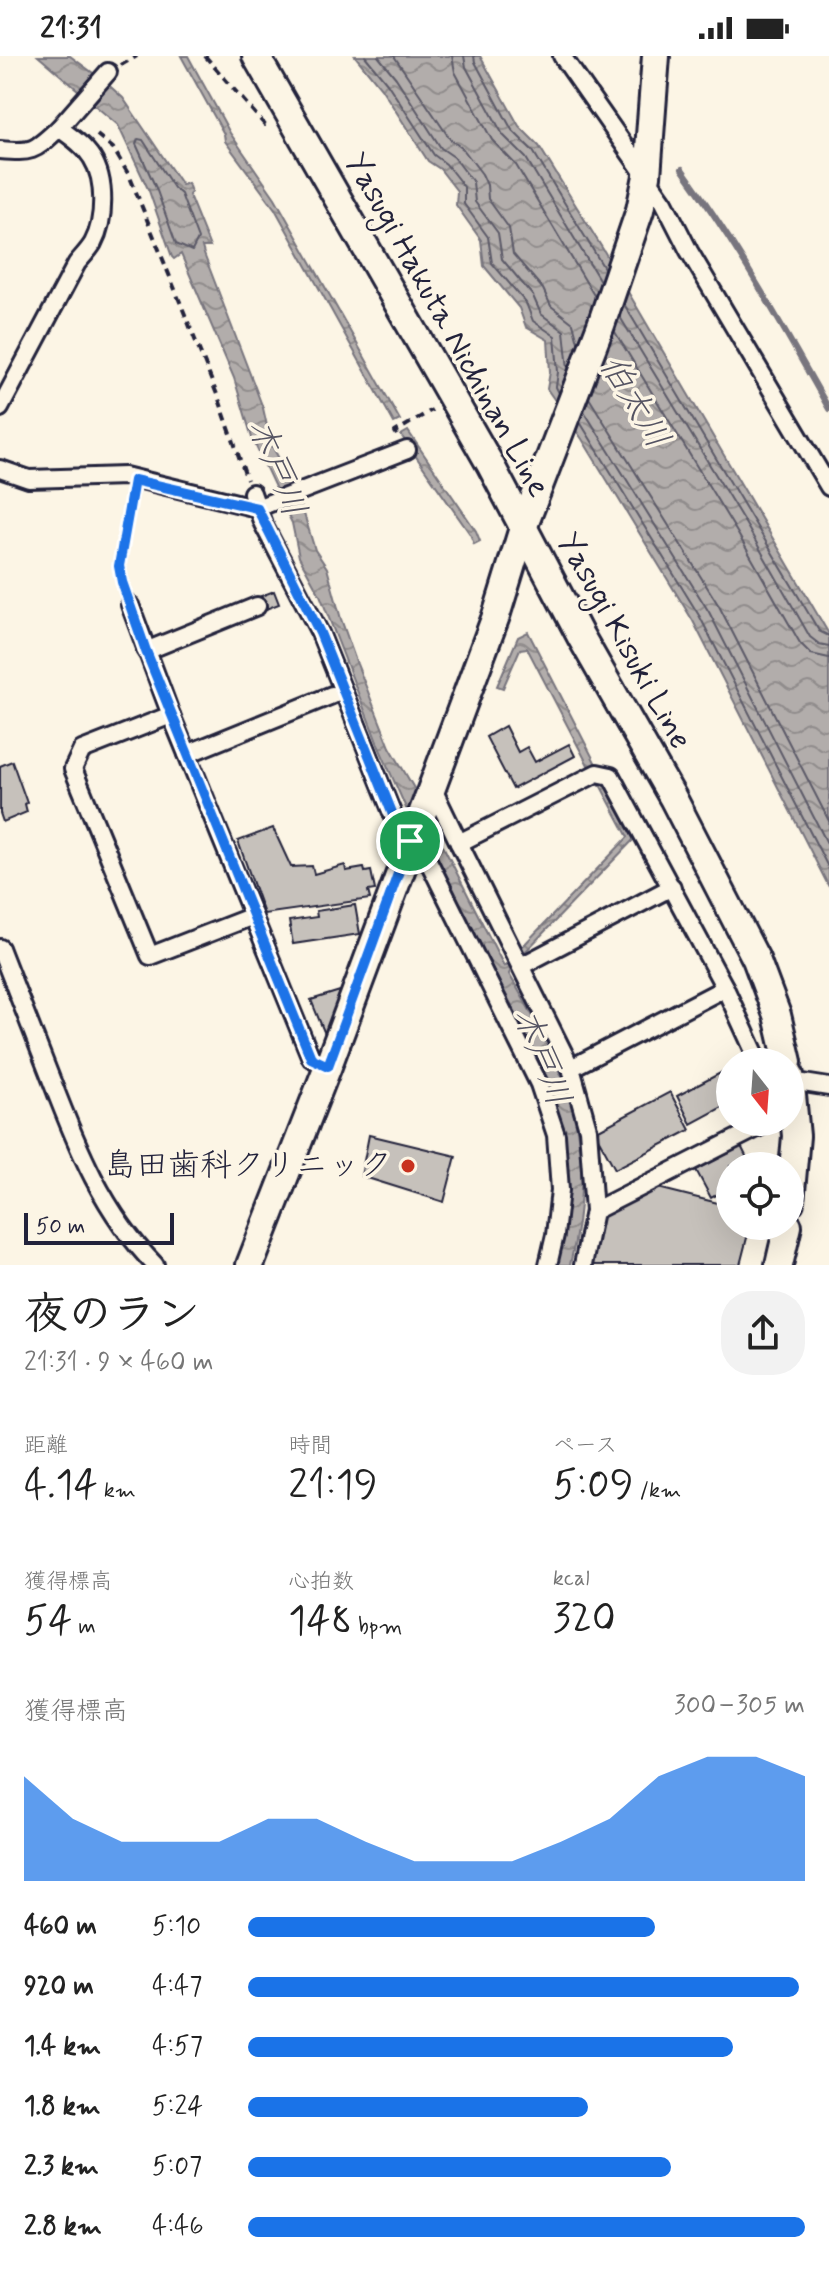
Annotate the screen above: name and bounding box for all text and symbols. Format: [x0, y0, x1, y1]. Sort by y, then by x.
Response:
text: 21:31 [40, 9, 102, 48]
street label: Yasugi Hakuta Nichinan Line [333, 145, 559, 506]
water label: 伯太川 [588, 347, 680, 457]
water label: 木戸川 [236, 412, 316, 524]
street label: Yasugi Kisuki Line [545, 525, 701, 758]
pin [376, 807, 444, 875]
icon: arrive [388, 819, 432, 863]
water label: 木戸川 [502, 1001, 580, 1113]
north arrow [716, 1048, 804, 1136]
map controls [716, 1048, 804, 1240]
place label: 島田歯科クリニック [104, 1145, 392, 1187]
button: locate [716, 1152, 804, 1240]
marker: 島田歯科クリニック [399, 1157, 417, 1175]
scale bar [24, 1209, 174, 1245]
text: 50 m [36, 1213, 85, 1241]
text: 夜のラン [24, 1287, 200, 1345]
button: share [721, 1291, 805, 1375]
text: 21:31 · 9 × 460 m [24, 1346, 213, 1380]
text: 距離 [24, 1432, 68, 1460]
text: 時間 [288, 1432, 332, 1460]
text: ペース [553, 1432, 617, 1460]
text: 4.14 [24, 1460, 98, 1512]
text: 21:19 [288, 1460, 378, 1512]
text: 5:09 [553, 1460, 634, 1512]
text: km [98, 1477, 136, 1505]
text: /km [634, 1477, 681, 1505]
text: kcal [553, 1565, 590, 1593]
text: 獲得標高 [24, 1568, 112, 1596]
text: 心拍数 [288, 1568, 354, 1596]
text: 320 [553, 1593, 616, 1645]
text: 54 [24, 1596, 72, 1648]
text: 148 [288, 1596, 352, 1648]
text: m [72, 1613, 96, 1641]
text: bpm [352, 1613, 402, 1641]
text: 300–305 m [674, 1689, 805, 1723]
text: 獲得標高 [24, 1695, 128, 1729]
text: 460 m [24, 1910, 97, 1944]
text: 5:10 [152, 1910, 201, 1944]
text: 920 m [24, 1970, 94, 2004]
text: 4:47 [152, 1970, 202, 2004]
text: 1.4 km [24, 2030, 101, 2064]
text: 4:57 [152, 2030, 203, 2064]
text: 1.8 km [24, 2090, 101, 2124]
text: 5:24 [152, 2090, 203, 2124]
text: 2.3 km [24, 2150, 99, 2184]
text: 5:07 [152, 2150, 202, 2184]
text: 2.8 km [24, 2210, 102, 2244]
text: 4:46 [152, 2210, 204, 2244]

